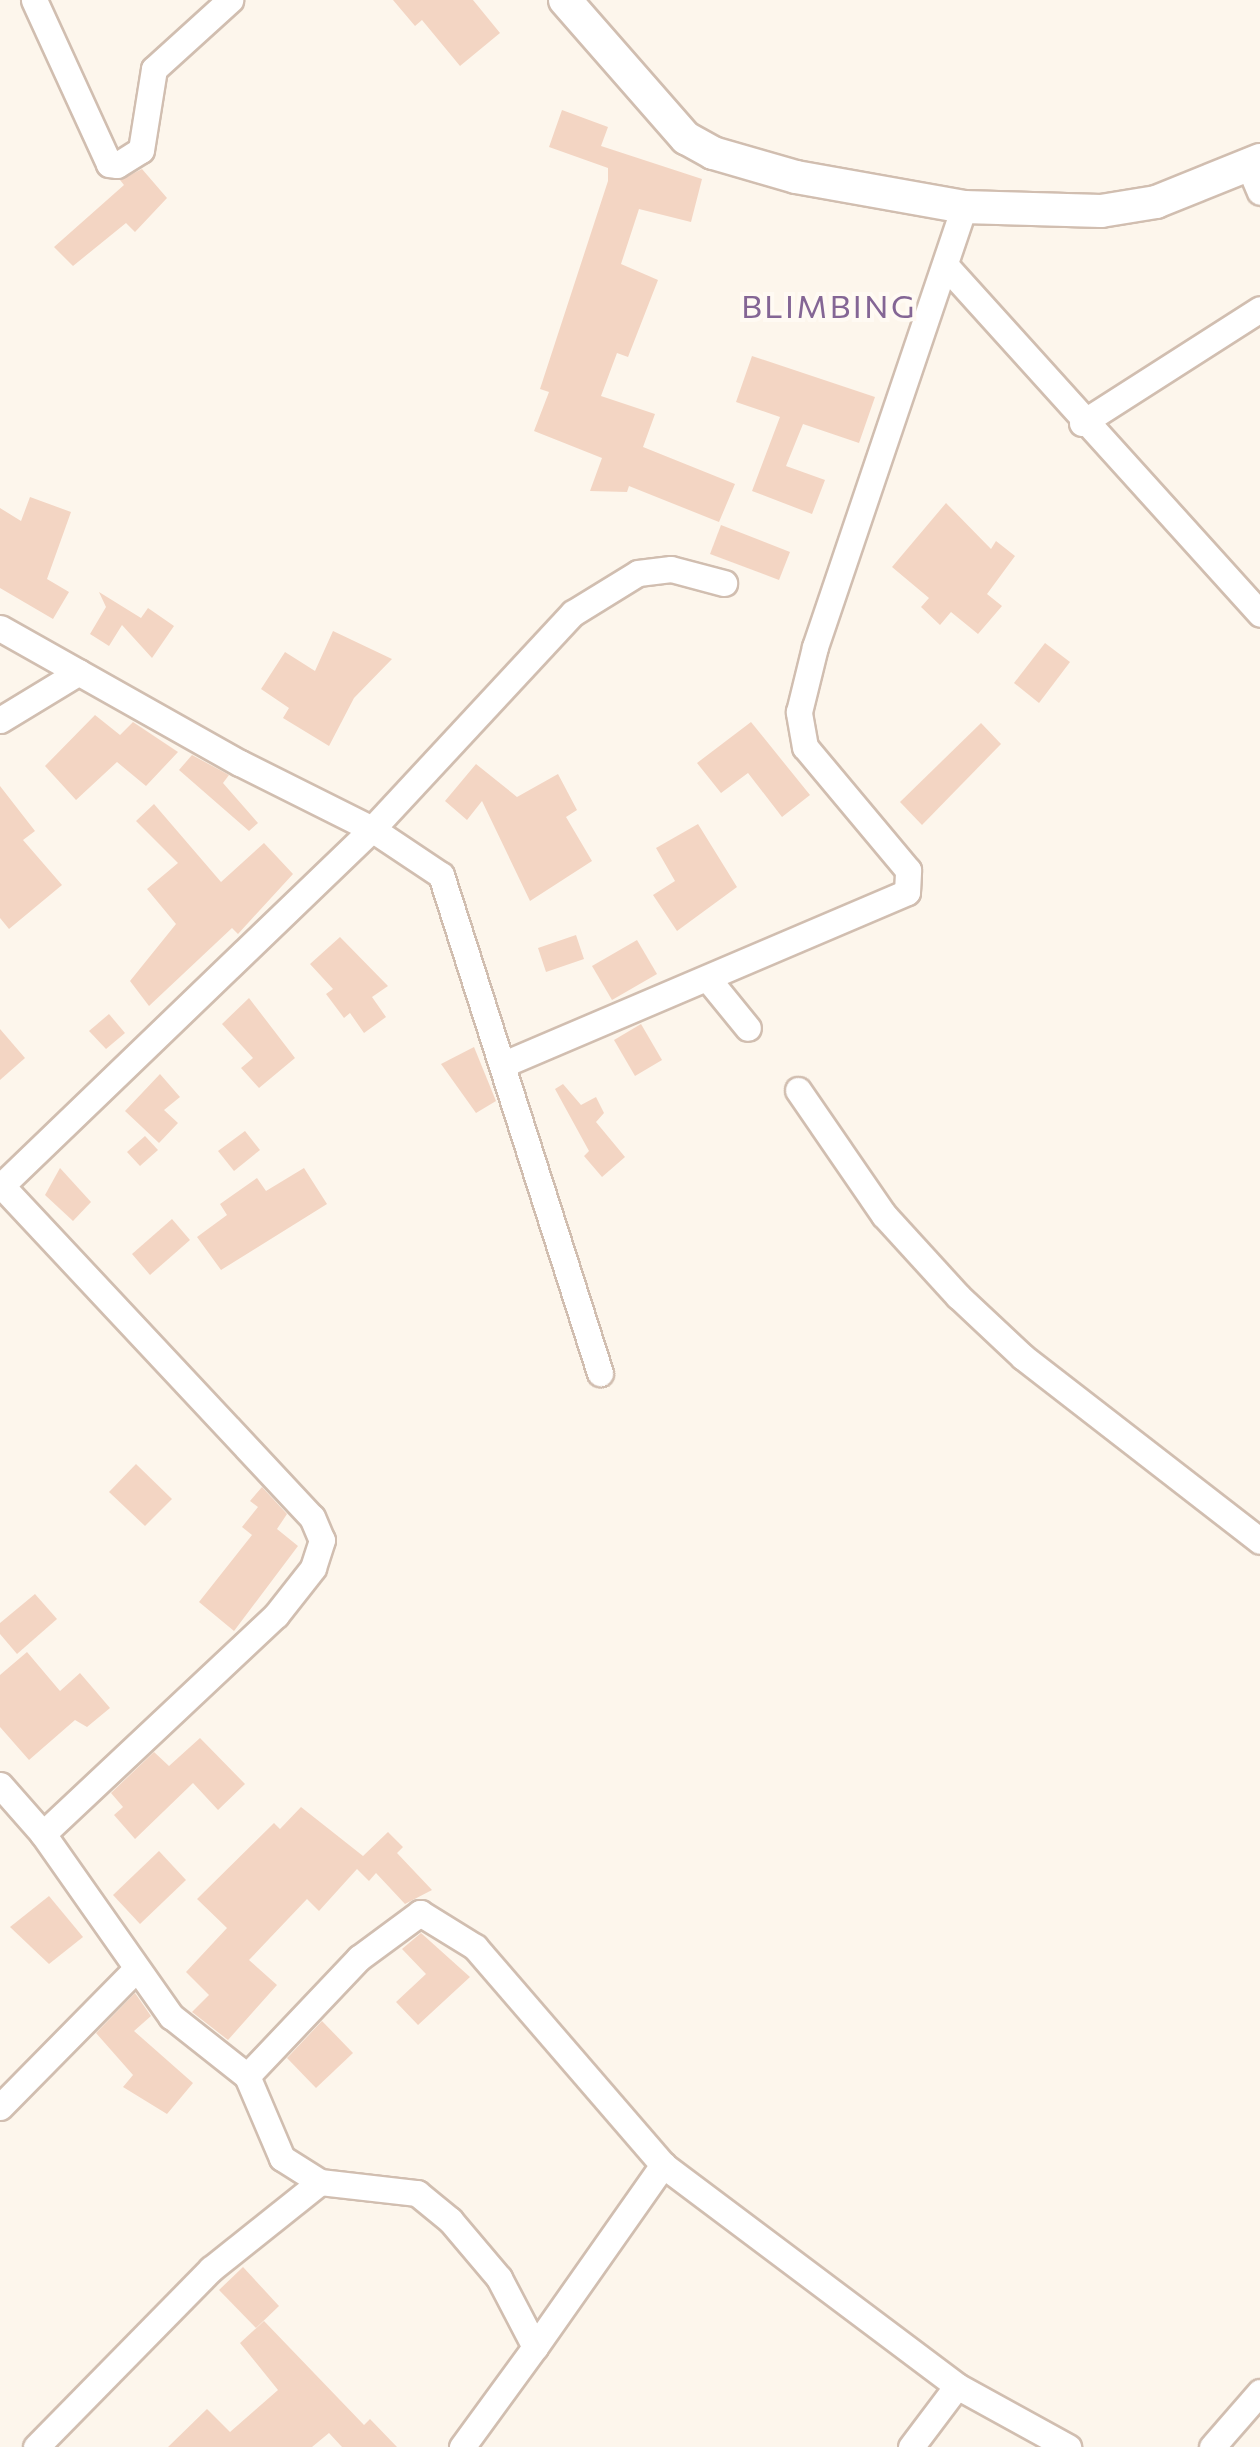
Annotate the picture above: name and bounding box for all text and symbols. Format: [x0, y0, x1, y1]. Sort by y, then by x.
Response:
district label: BLIMBING [741, 286, 917, 324]

